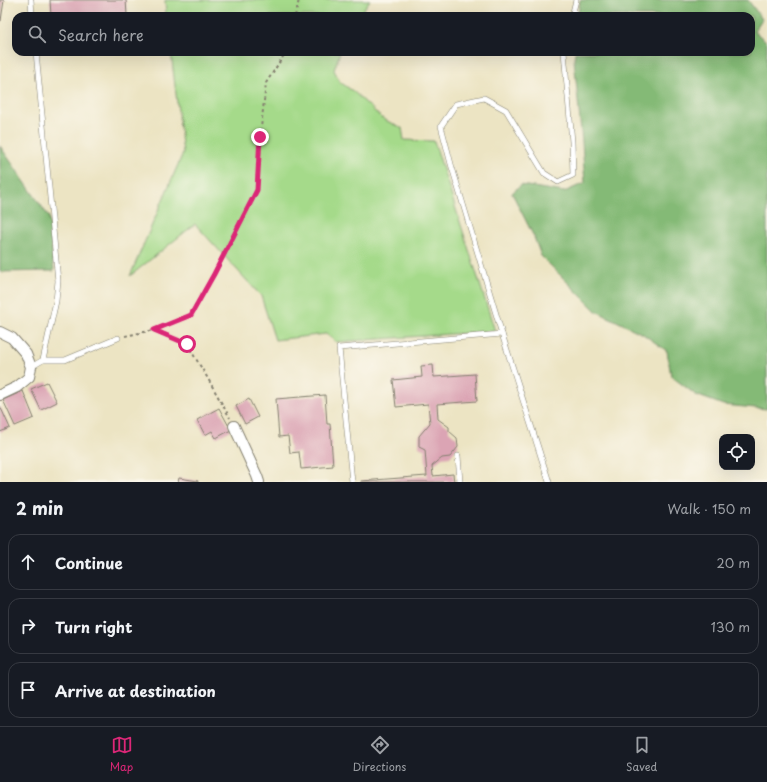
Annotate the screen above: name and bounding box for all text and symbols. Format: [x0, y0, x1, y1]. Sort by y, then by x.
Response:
search box [12, 12, 755, 56]
icon: search [26, 23, 48, 45]
text: Search here [58, 23, 144, 46]
route end [251, 128, 269, 146]
route start [178, 335, 196, 353]
map controls [719, 434, 755, 470]
button: locate [719, 434, 755, 470]
text: 2 min [16, 495, 63, 521]
text: Walk · 150 m [667, 499, 751, 518]
icon: ahead [17, 551, 39, 573]
text: Continue [55, 551, 123, 574]
text: 20 m [716, 553, 750, 572]
icon: right [17, 615, 39, 637]
text: Turn right [55, 615, 132, 638]
text: 130 m [711, 617, 750, 636]
icon: arrive [17, 679, 39, 701]
text: Arrive at destination [55, 679, 216, 702]
tab: Map [110, 734, 133, 775]
tab: Directions [353, 734, 406, 775]
tab: Saved [626, 734, 657, 775]

